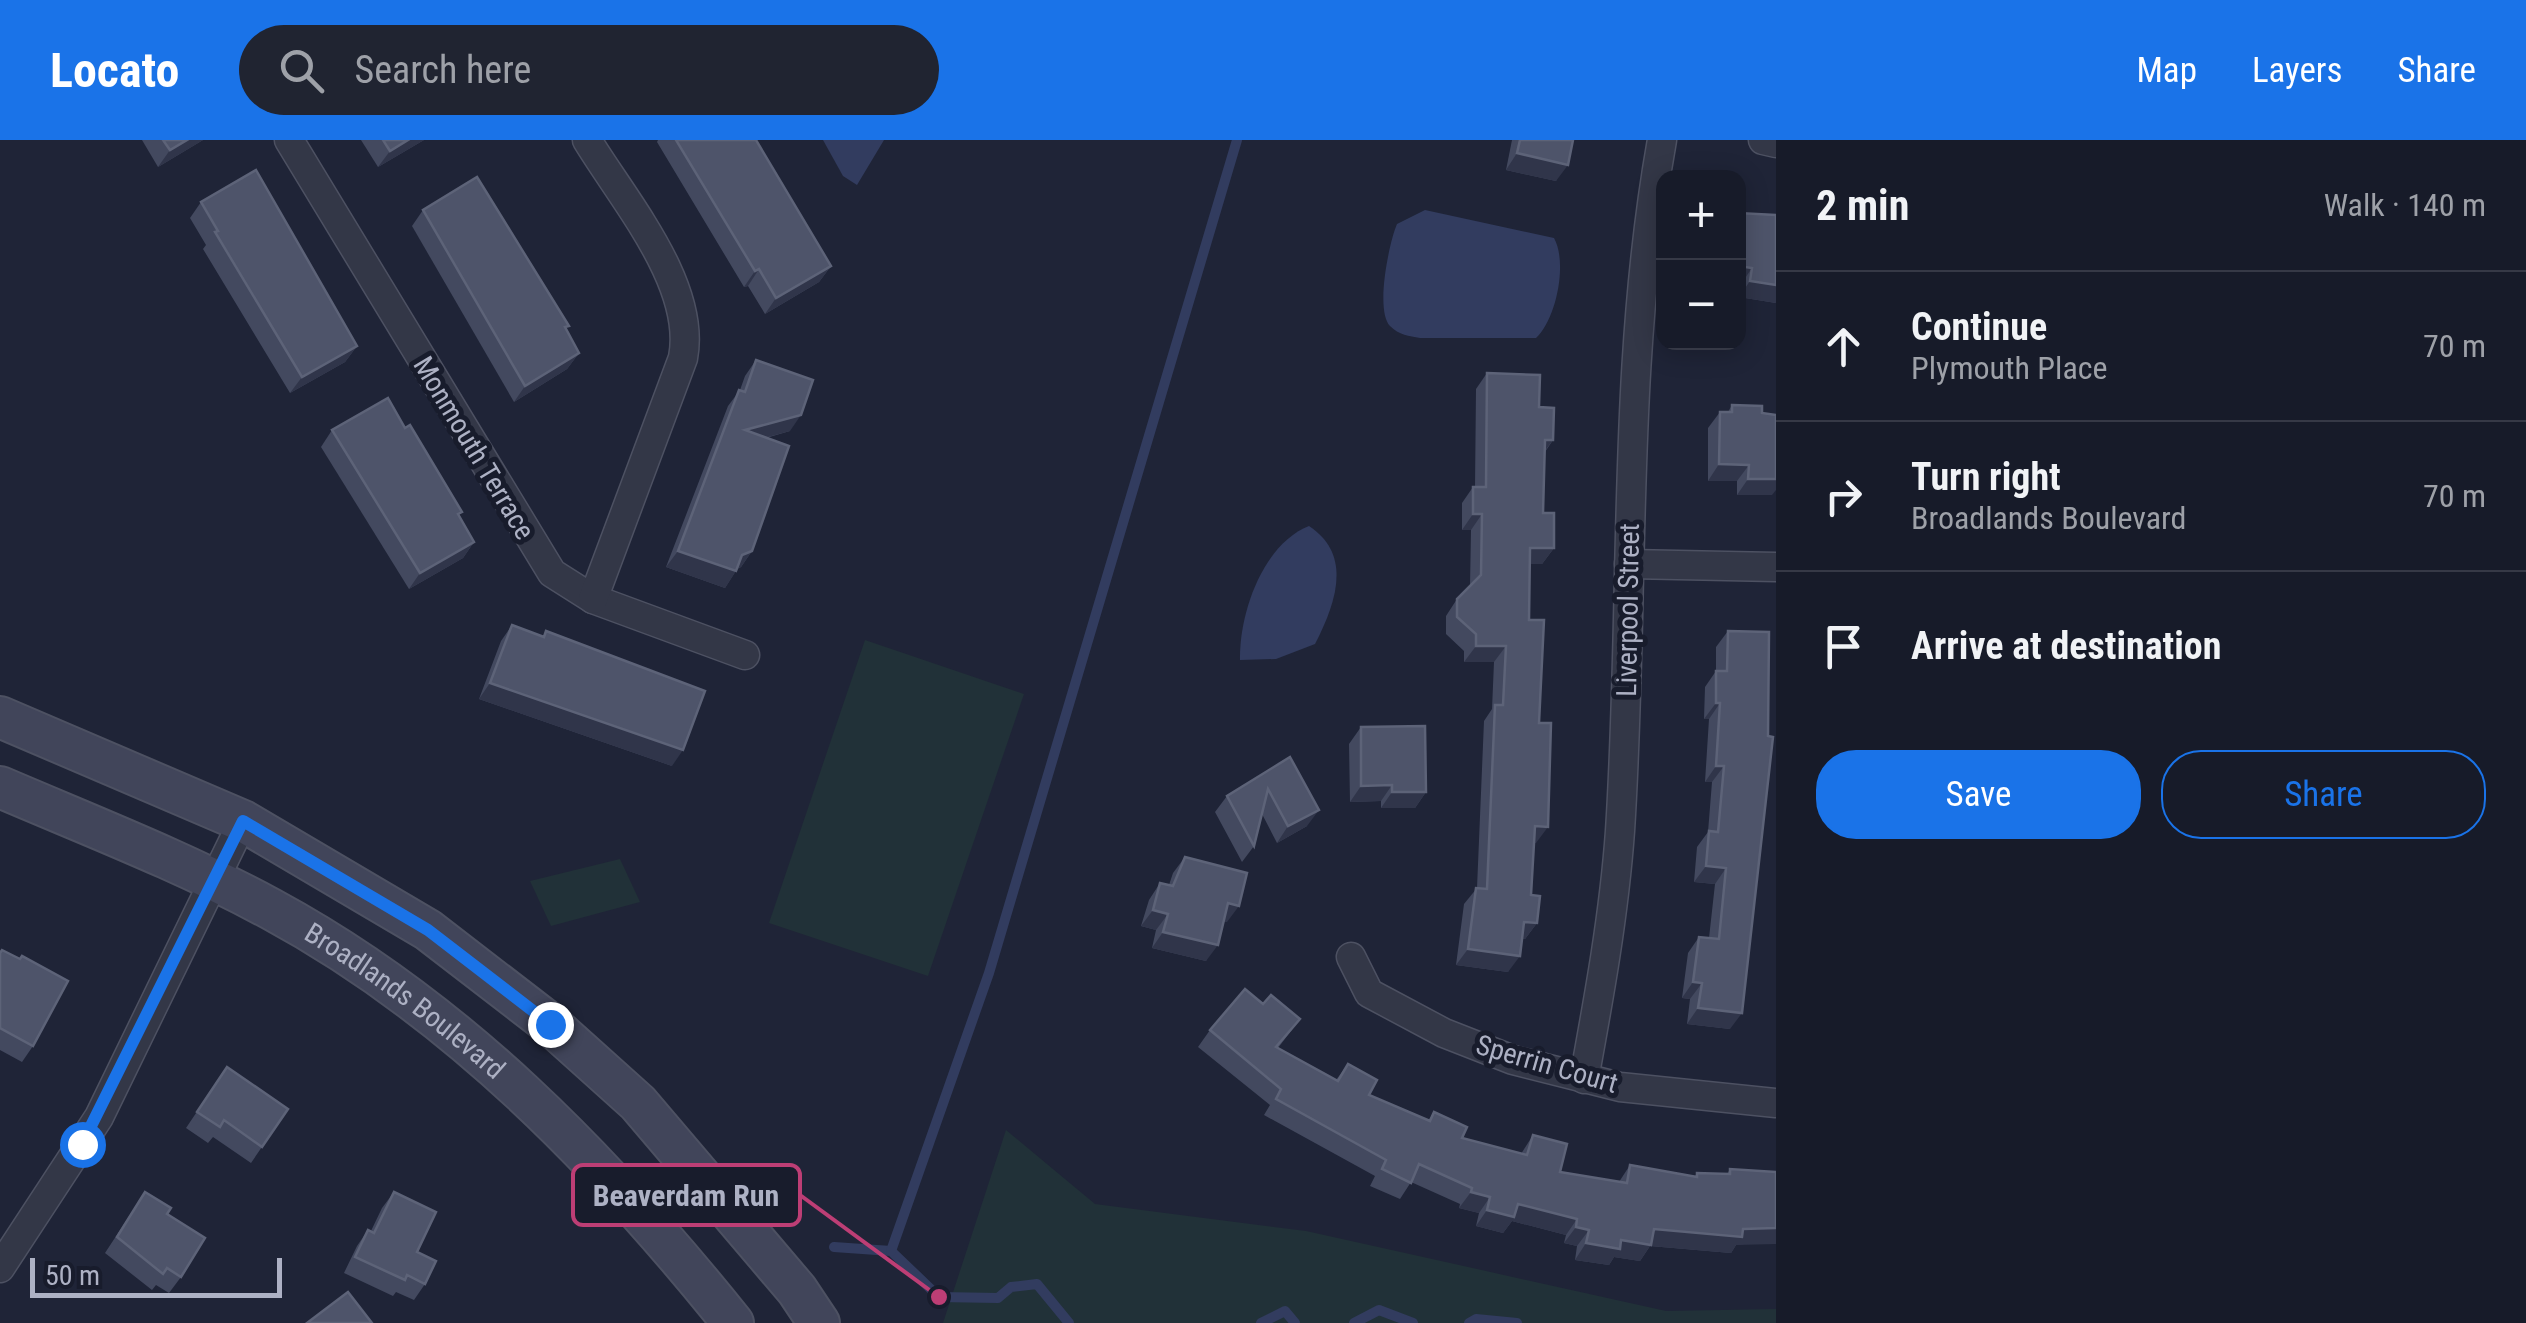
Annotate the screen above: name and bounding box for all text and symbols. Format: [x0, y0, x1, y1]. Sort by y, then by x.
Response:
search box [239, 25, 939, 115]
text: Locato [50, 42, 179, 99]
icon: search [274, 43, 329, 98]
text: Search here [354, 48, 531, 92]
text: Map [2136, 50, 2197, 91]
text: Layers [2252, 50, 2342, 91]
text: Share [2397, 50, 2476, 91]
map controls [1656, 170, 1746, 350]
button: + [1656, 170, 1746, 260]
text: 2 min [1816, 181, 1909, 230]
text: Walk · 140 m [2324, 186, 2486, 224]
button: − [1656, 260, 1746, 350]
text: Continue [1911, 305, 2047, 349]
icon: ahead [1816, 319, 1871, 374]
text: 70 m [2423, 327, 2486, 365]
text: Plymouth Place [1911, 349, 2107, 387]
street label: Monmouth Terrace [406, 351, 542, 545]
text: Turn right [1911, 455, 2061, 499]
icon: right [1816, 469, 1871, 524]
text: 70 m [2423, 477, 2486, 515]
text: Broadlands Boulevard [1911, 499, 2186, 537]
street label: Liverpool Street [1610, 523, 1646, 697]
icon: arrive [1816, 619, 1871, 674]
text: Arrive at destination [1911, 624, 2221, 668]
button: Save [1816, 750, 2141, 839]
button: Share [2161, 750, 2486, 839]
street label: Broadlands Boulevard [299, 916, 512, 1085]
route end [528, 1002, 574, 1048]
street label: Sperrin Court [1472, 1028, 1622, 1100]
route start [60, 1122, 106, 1168]
callout: Beaverdam Run [573, 1165, 800, 1225]
text: Beaverdam Run [593, 1178, 779, 1213]
scale bar [30, 1253, 282, 1298]
text: 50 m [45, 1259, 100, 1292]

